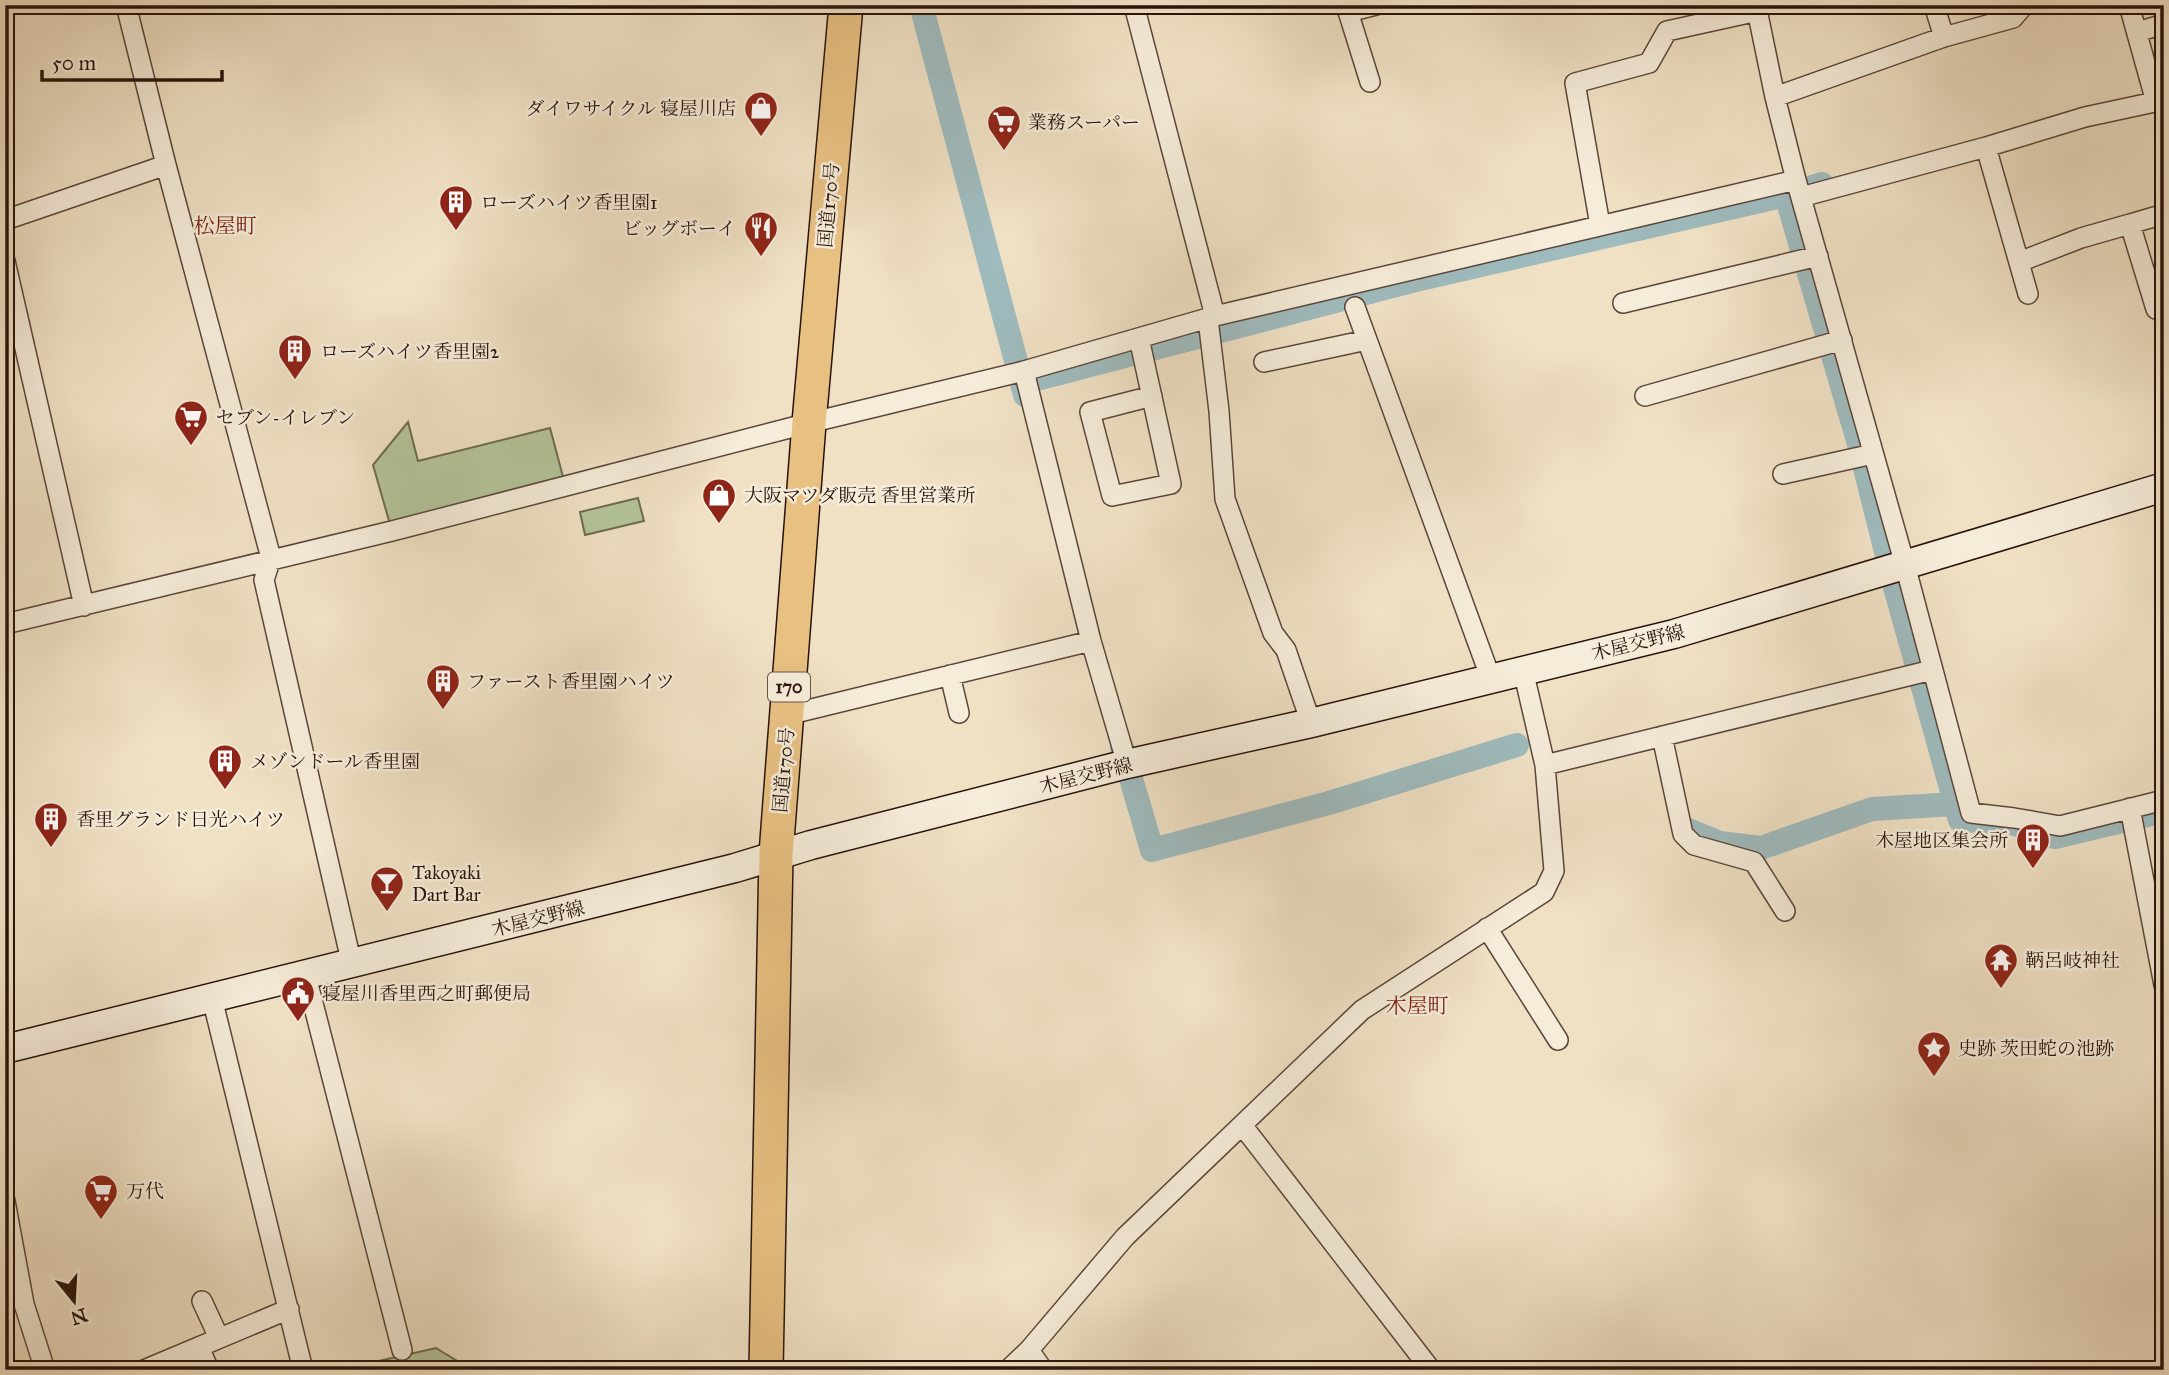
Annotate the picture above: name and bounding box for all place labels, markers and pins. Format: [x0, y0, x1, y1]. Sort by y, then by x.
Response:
shop icon: ダイワサイクル 寝屋川店 [742, 89, 780, 138]
place label: ダイワサイクル 寝屋川店 [526, 97, 736, 120]
supermarket icon: 業務スーパー [985, 103, 1023, 152]
place label: 業務スーパー [1028, 111, 1140, 134]
building icon: ローズハイツ香里園1 [437, 183, 475, 232]
place label: ローズハイツ香里園1 [480, 191, 658, 214]
restaurant icon: ビッグボーイ [742, 209, 780, 258]
place label: ビッグボーイ [623, 217, 736, 240]
building icon: ローズハイツ香里園2 [276, 332, 314, 381]
place label: ローズハイツ香里園2 [320, 340, 500, 363]
supermarket icon: セブン-イレブン [172, 398, 210, 447]
place label: セブン-イレブン [216, 406, 355, 429]
shop icon: 大阪マツダ販売 香里営業所 [700, 476, 738, 525]
place label: 大阪マツダ販売 香里営業所 [744, 484, 975, 507]
building icon: ファースト香里園ハイツ [424, 662, 462, 711]
place label: ファースト香里園ハイツ [467, 670, 675, 693]
building icon: メゾンドール香里園 [206, 742, 244, 791]
place label: メゾンドール香里園 [250, 750, 420, 773]
building icon: 香里グランド日光ハイツ [32, 800, 70, 849]
place label: 香里グランド日光ハイツ [76, 808, 285, 831]
building icon: 木屋地区集会所 [2014, 821, 2052, 870]
place label: 木屋地区集会所 [1875, 829, 2008, 852]
place label: Takoyaki Dart Bar [412, 861, 482, 906]
bar icon: Takoyaki Dart Bar [368, 864, 406, 913]
temple icon: 鞆呂岐神社 [1982, 941, 2020, 990]
place label: 鞆呂岐神社 [2025, 949, 2120, 972]
public building icon: 寝屋川香里西之町郵便局 [279, 974, 317, 1023]
place label: 寝屋川香里西之町郵便局 [322, 982, 531, 1005]
place icon: 史跡 茨田蛇の池跡 [1915, 1029, 1953, 1078]
place label: 史跡 茨田蛇の池跡 [1958, 1037, 2114, 1060]
supermarket icon: 万代 [82, 1172, 120, 1221]
place label: 万代 [126, 1180, 164, 1203]

